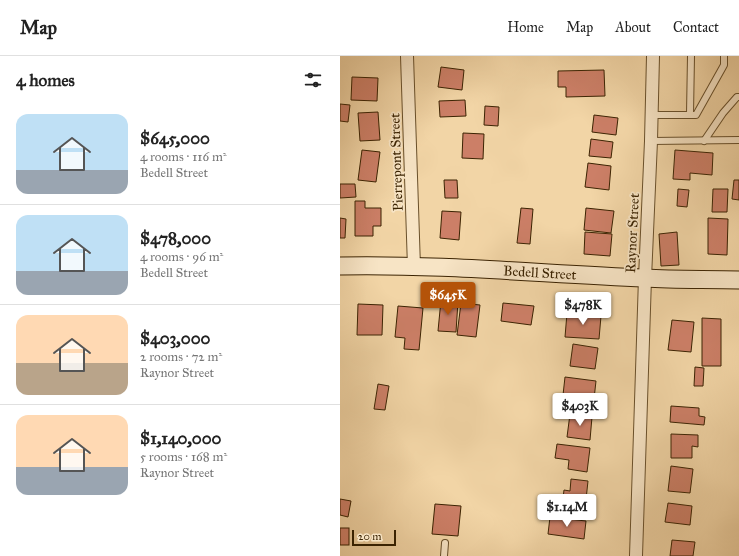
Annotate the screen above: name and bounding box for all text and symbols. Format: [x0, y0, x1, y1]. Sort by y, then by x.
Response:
text: Map [20, 16, 57, 39]
text: Home [507, 19, 544, 36]
text: Map [566, 19, 593, 36]
text: About [615, 19, 651, 36]
text: Contact [673, 19, 719, 36]
icon: filters [302, 69, 324, 91]
text: 4 homes [16, 70, 75, 91]
street label: Pierrepont Street [386, 113, 407, 211]
text: $645,000 [140, 128, 210, 149]
icon: home [48, 130, 96, 178]
text: 4 rooms · 116 m² [140, 149, 227, 165]
text: Bedell Street [140, 165, 208, 181]
street label: Raynor Street [622, 193, 643, 273]
text: $478,000 [140, 228, 211, 249]
icon: home [48, 231, 96, 279]
text: 4 rooms · 96 m² [140, 249, 223, 265]
street label: Bedell Street [503, 262, 577, 284]
text: Bedell Street [140, 265, 208, 281]
pin: $645K [420, 282, 476, 316]
text: $645K [430, 287, 466, 303]
pin: $478K [555, 292, 611, 326]
text: $478K [564, 297, 602, 313]
text: $403,000 [140, 328, 210, 349]
icon: home [48, 331, 96, 379]
text: 2 rooms · 72 m² [140, 349, 222, 365]
text: Raynor Street [140, 365, 214, 381]
pin: $403K [552, 393, 608, 427]
text: $403K [561, 398, 599, 414]
text: $1,140,000 [140, 428, 221, 449]
icon: home [48, 431, 96, 479]
text: 5 rooms · 168 m² [140, 449, 227, 465]
text: Raynor Street [140, 465, 214, 481]
pin: $1.14M [534, 494, 600, 528]
text: $1.14M [546, 499, 588, 515]
scale bar [352, 528, 396, 547]
text: 20 m [358, 530, 381, 543]

